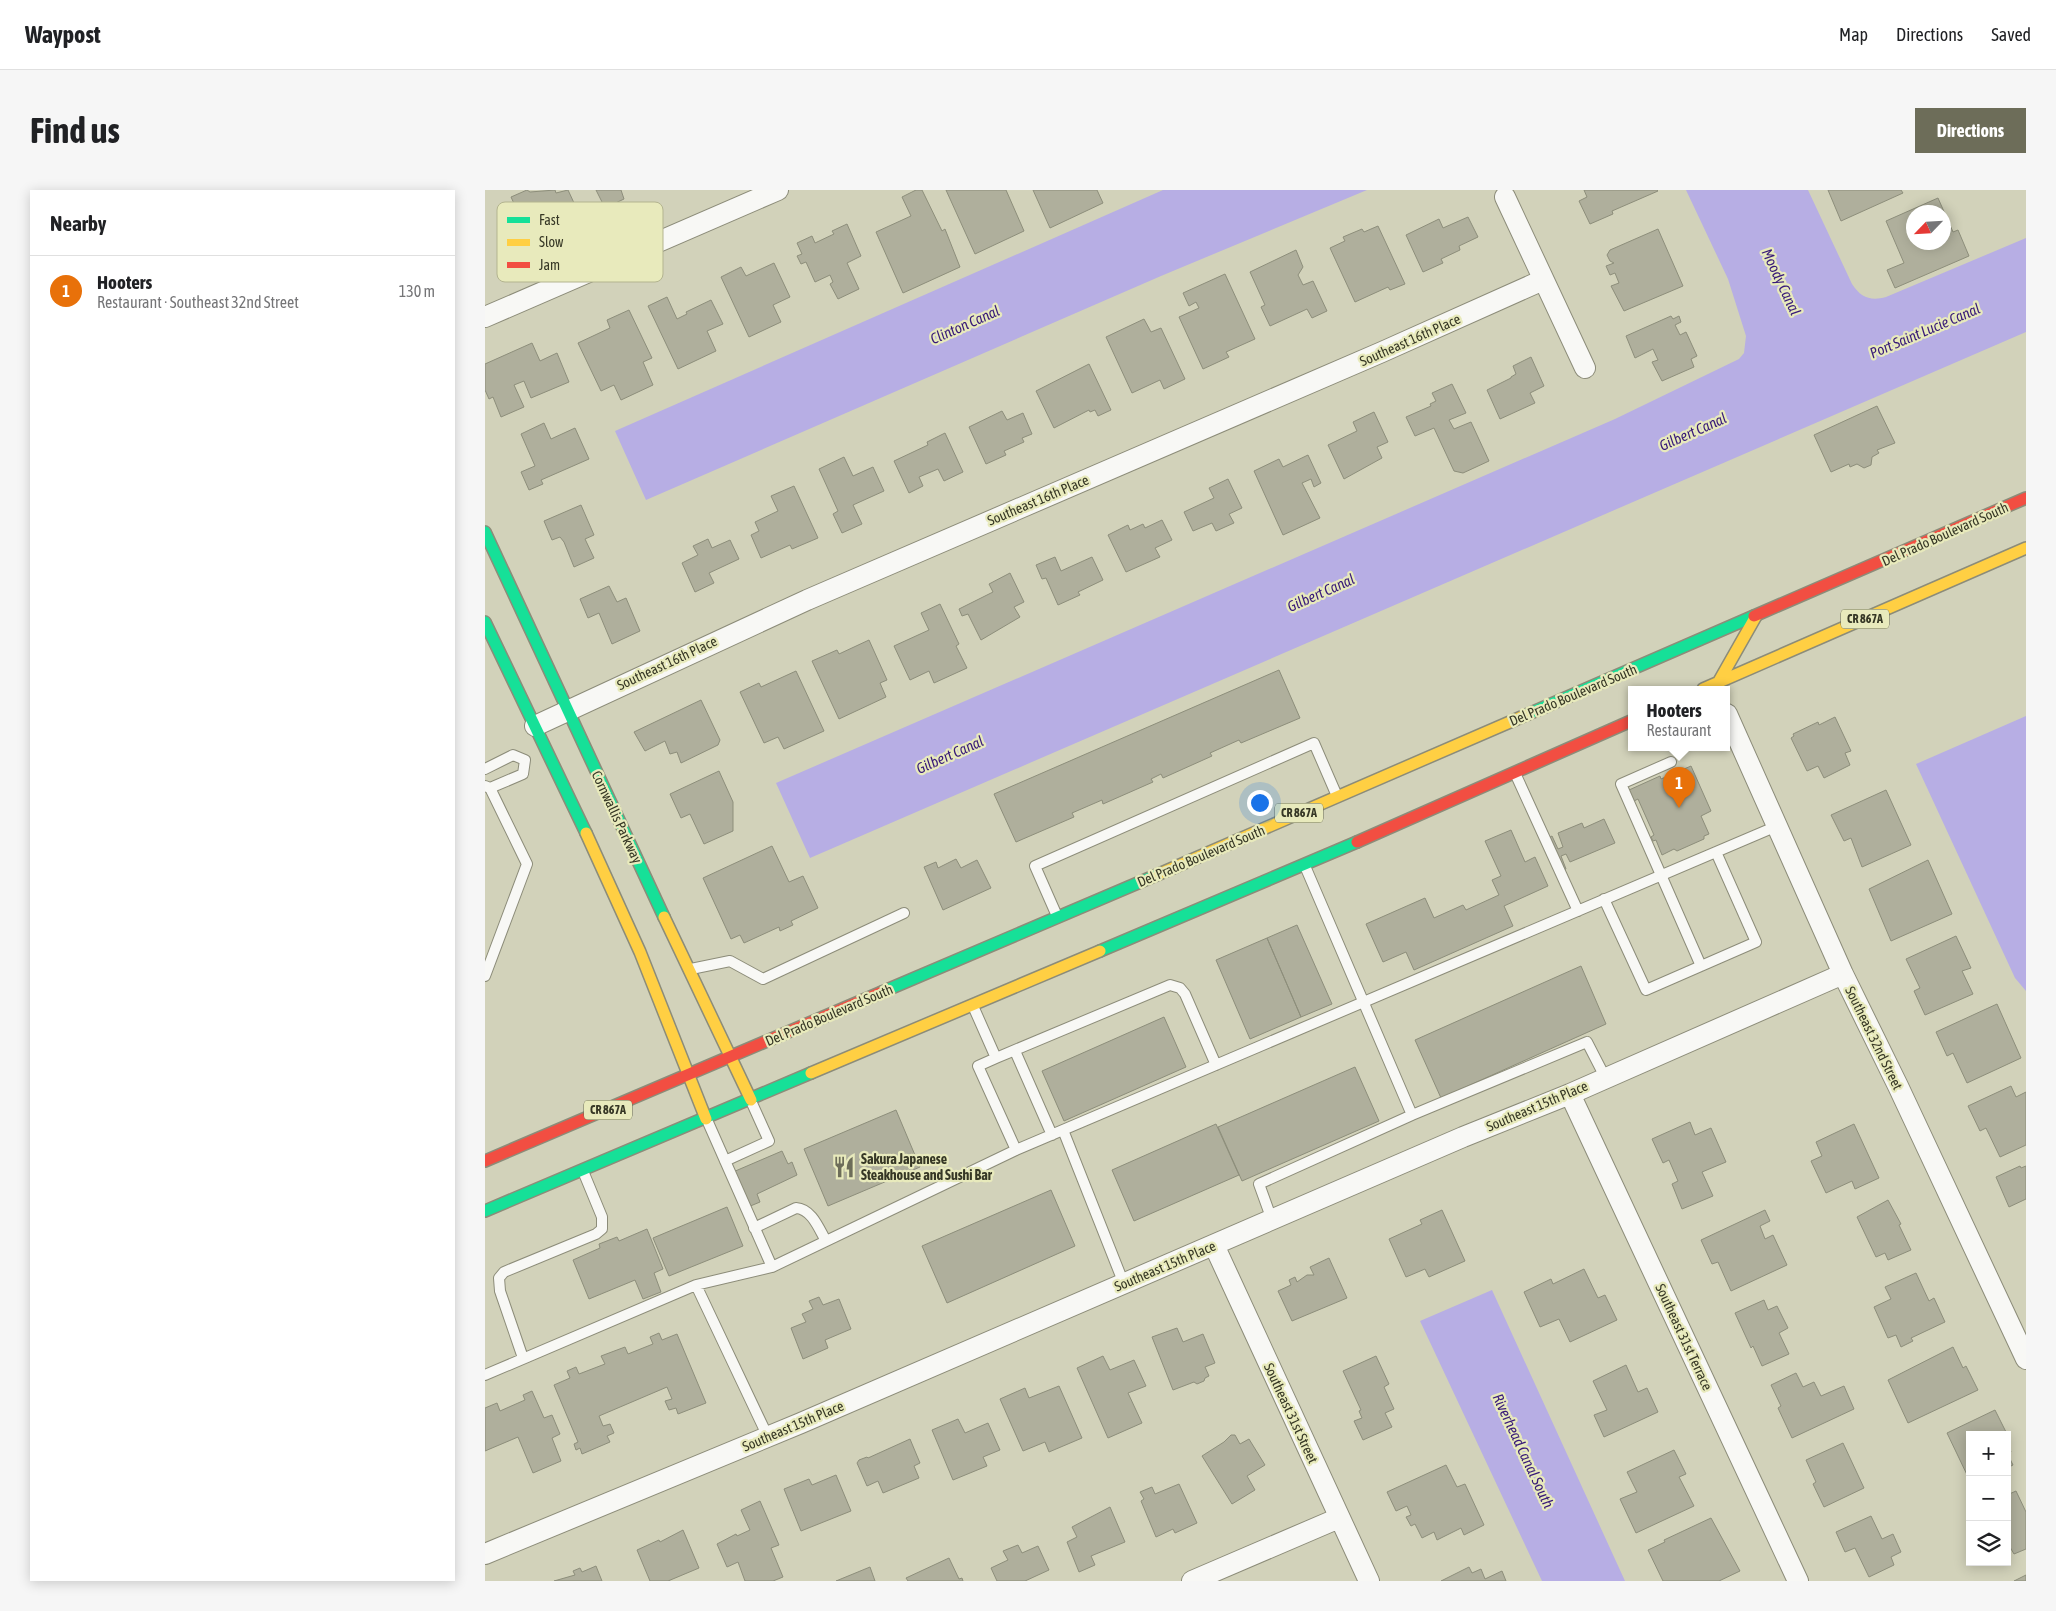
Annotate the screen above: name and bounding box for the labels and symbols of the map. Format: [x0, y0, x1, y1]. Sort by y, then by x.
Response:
legend [497, 202, 663, 282]
north arrow [1906, 205, 1951, 250]
text: Fast [539, 212, 560, 228]
text: Slow [539, 234, 564, 250]
water label: Moody Canal [1759, 246, 1804, 318]
text: Jam [539, 257, 560, 273]
water label: Port Saint Lucie Canal [1867, 300, 1983, 361]
water label: Clinton Canal [928, 302, 1002, 347]
street label: Southeast 16th Place [1357, 311, 1463, 369]
water label: Gilbert Canal [1656, 409, 1729, 454]
street label: Southeast 16th Place [985, 471, 1091, 529]
street label: Del Prado Boulevard South [1879, 499, 2011, 569]
water label: Gilbert Canal [1284, 570, 1357, 615]
road number: CR 867A [1841, 609, 1889, 628]
street label: Southeast 16th Place [615, 633, 719, 693]
street label: Del Prado Boulevard South [1507, 661, 1639, 729]
water label: Gilbert Canal [913, 732, 986, 777]
pin: 1 [1663, 767, 1695, 808]
street label: Cornwallis Parkway [589, 768, 645, 866]
your location [1247, 790, 1273, 816]
road number: CR 867A [1275, 804, 1323, 822]
street label: Del Prado Boulevard South [1135, 822, 1267, 890]
street label: Del Prado Boulevard South [763, 981, 895, 1049]
street label: Southeast 32nd Street [1842, 984, 1906, 1092]
street label: Southeast 15th Place [1484, 1077, 1590, 1135]
road number: CR 867A [584, 1100, 632, 1120]
place label: Sakura Japanese Steakhouse and Sushi Bar [861, 1151, 993, 1183]
restaurant icon: Sakura Japanese Steakhouse and Sushi Bar [831, 1154, 857, 1180]
street label: Southeast 15th Place [1112, 1237, 1218, 1295]
street label: Southeast 31st Terrace [1652, 1281, 1716, 1393]
street label: Southeast 31st Street [1261, 1360, 1321, 1466]
water label: Riverhead Canal South [1489, 1391, 1557, 1511]
street label: Southeast 15th Place [740, 1397, 846, 1455]

